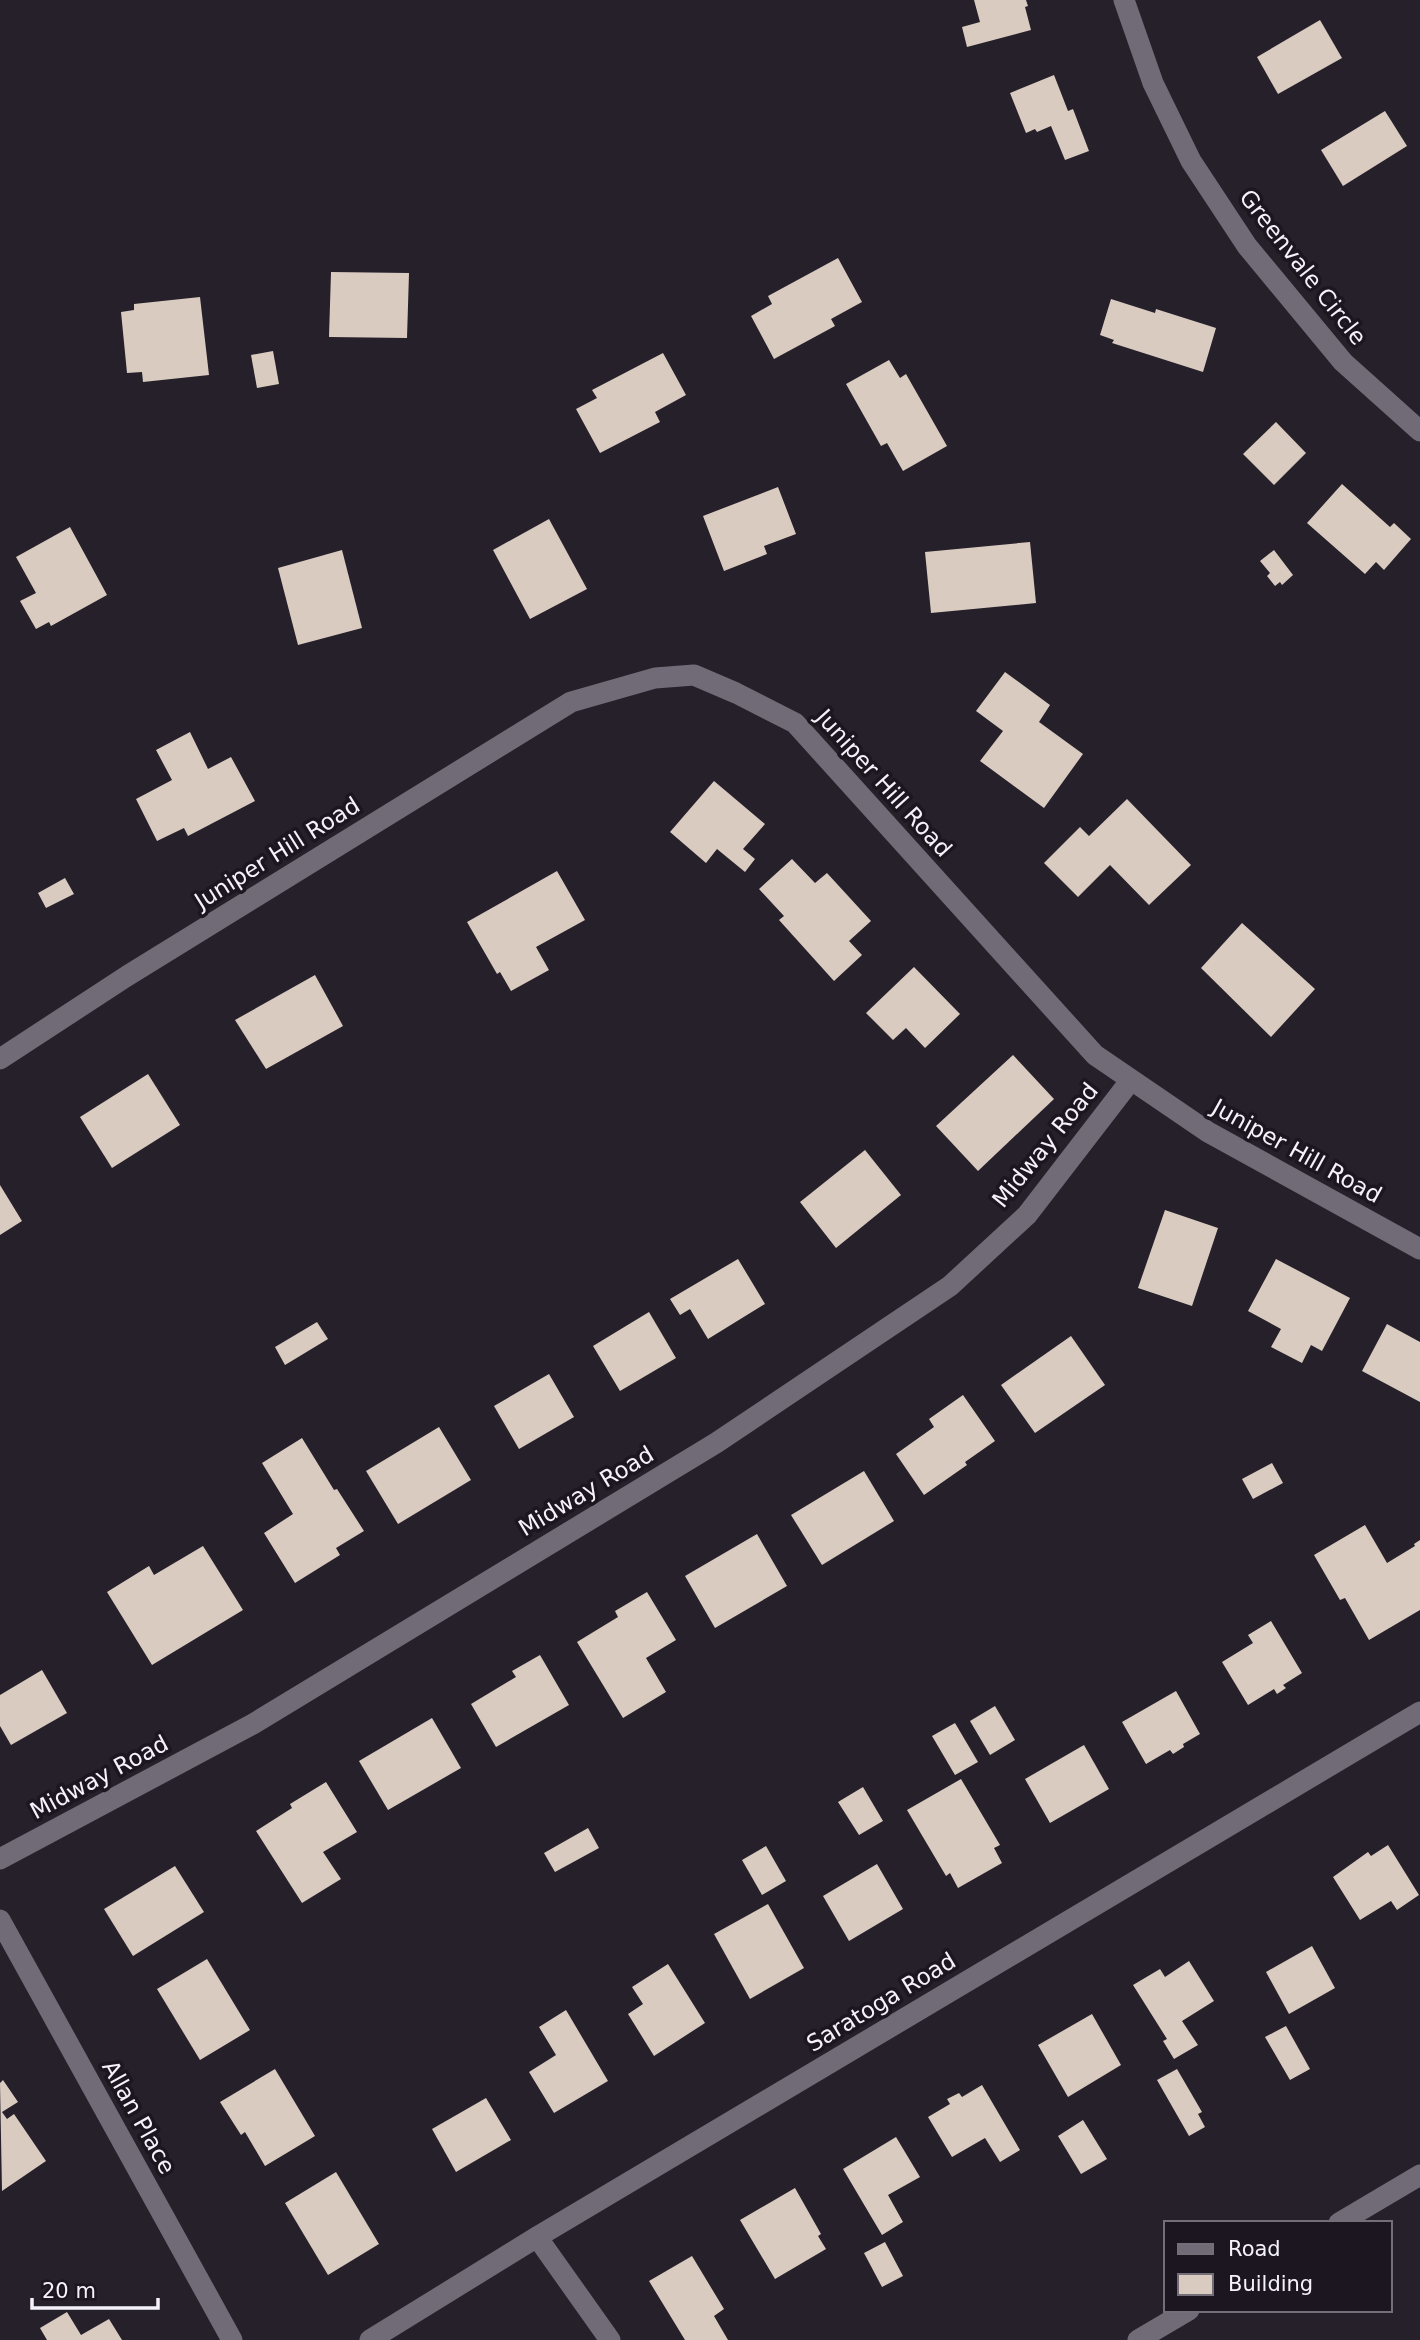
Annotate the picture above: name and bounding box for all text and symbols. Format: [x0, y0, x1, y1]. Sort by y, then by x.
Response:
street label: Greenvale Circle [1234, 184, 1372, 350]
street label: Juniper Hill Road [810, 702, 957, 862]
street label: Juniper Hill Road [188, 792, 364, 915]
street label: Midway Road [987, 1078, 1103, 1212]
street label: Juniper Hill Road [1206, 1093, 1386, 1208]
street label: Midway Road [514, 1441, 658, 1541]
street label: Midway Road [26, 1730, 172, 1824]
street label: Saratoga Road [802, 1947, 960, 2057]
street label: Allan Place [97, 2056, 181, 2178]
legend [1164, 2221, 1392, 2312]
text: Road [1228, 2237, 1281, 2261]
scale bar [32, 2266, 158, 2310]
text: Building [1228, 2272, 1313, 2296]
text: 20 m [42, 2279, 96, 2303]

